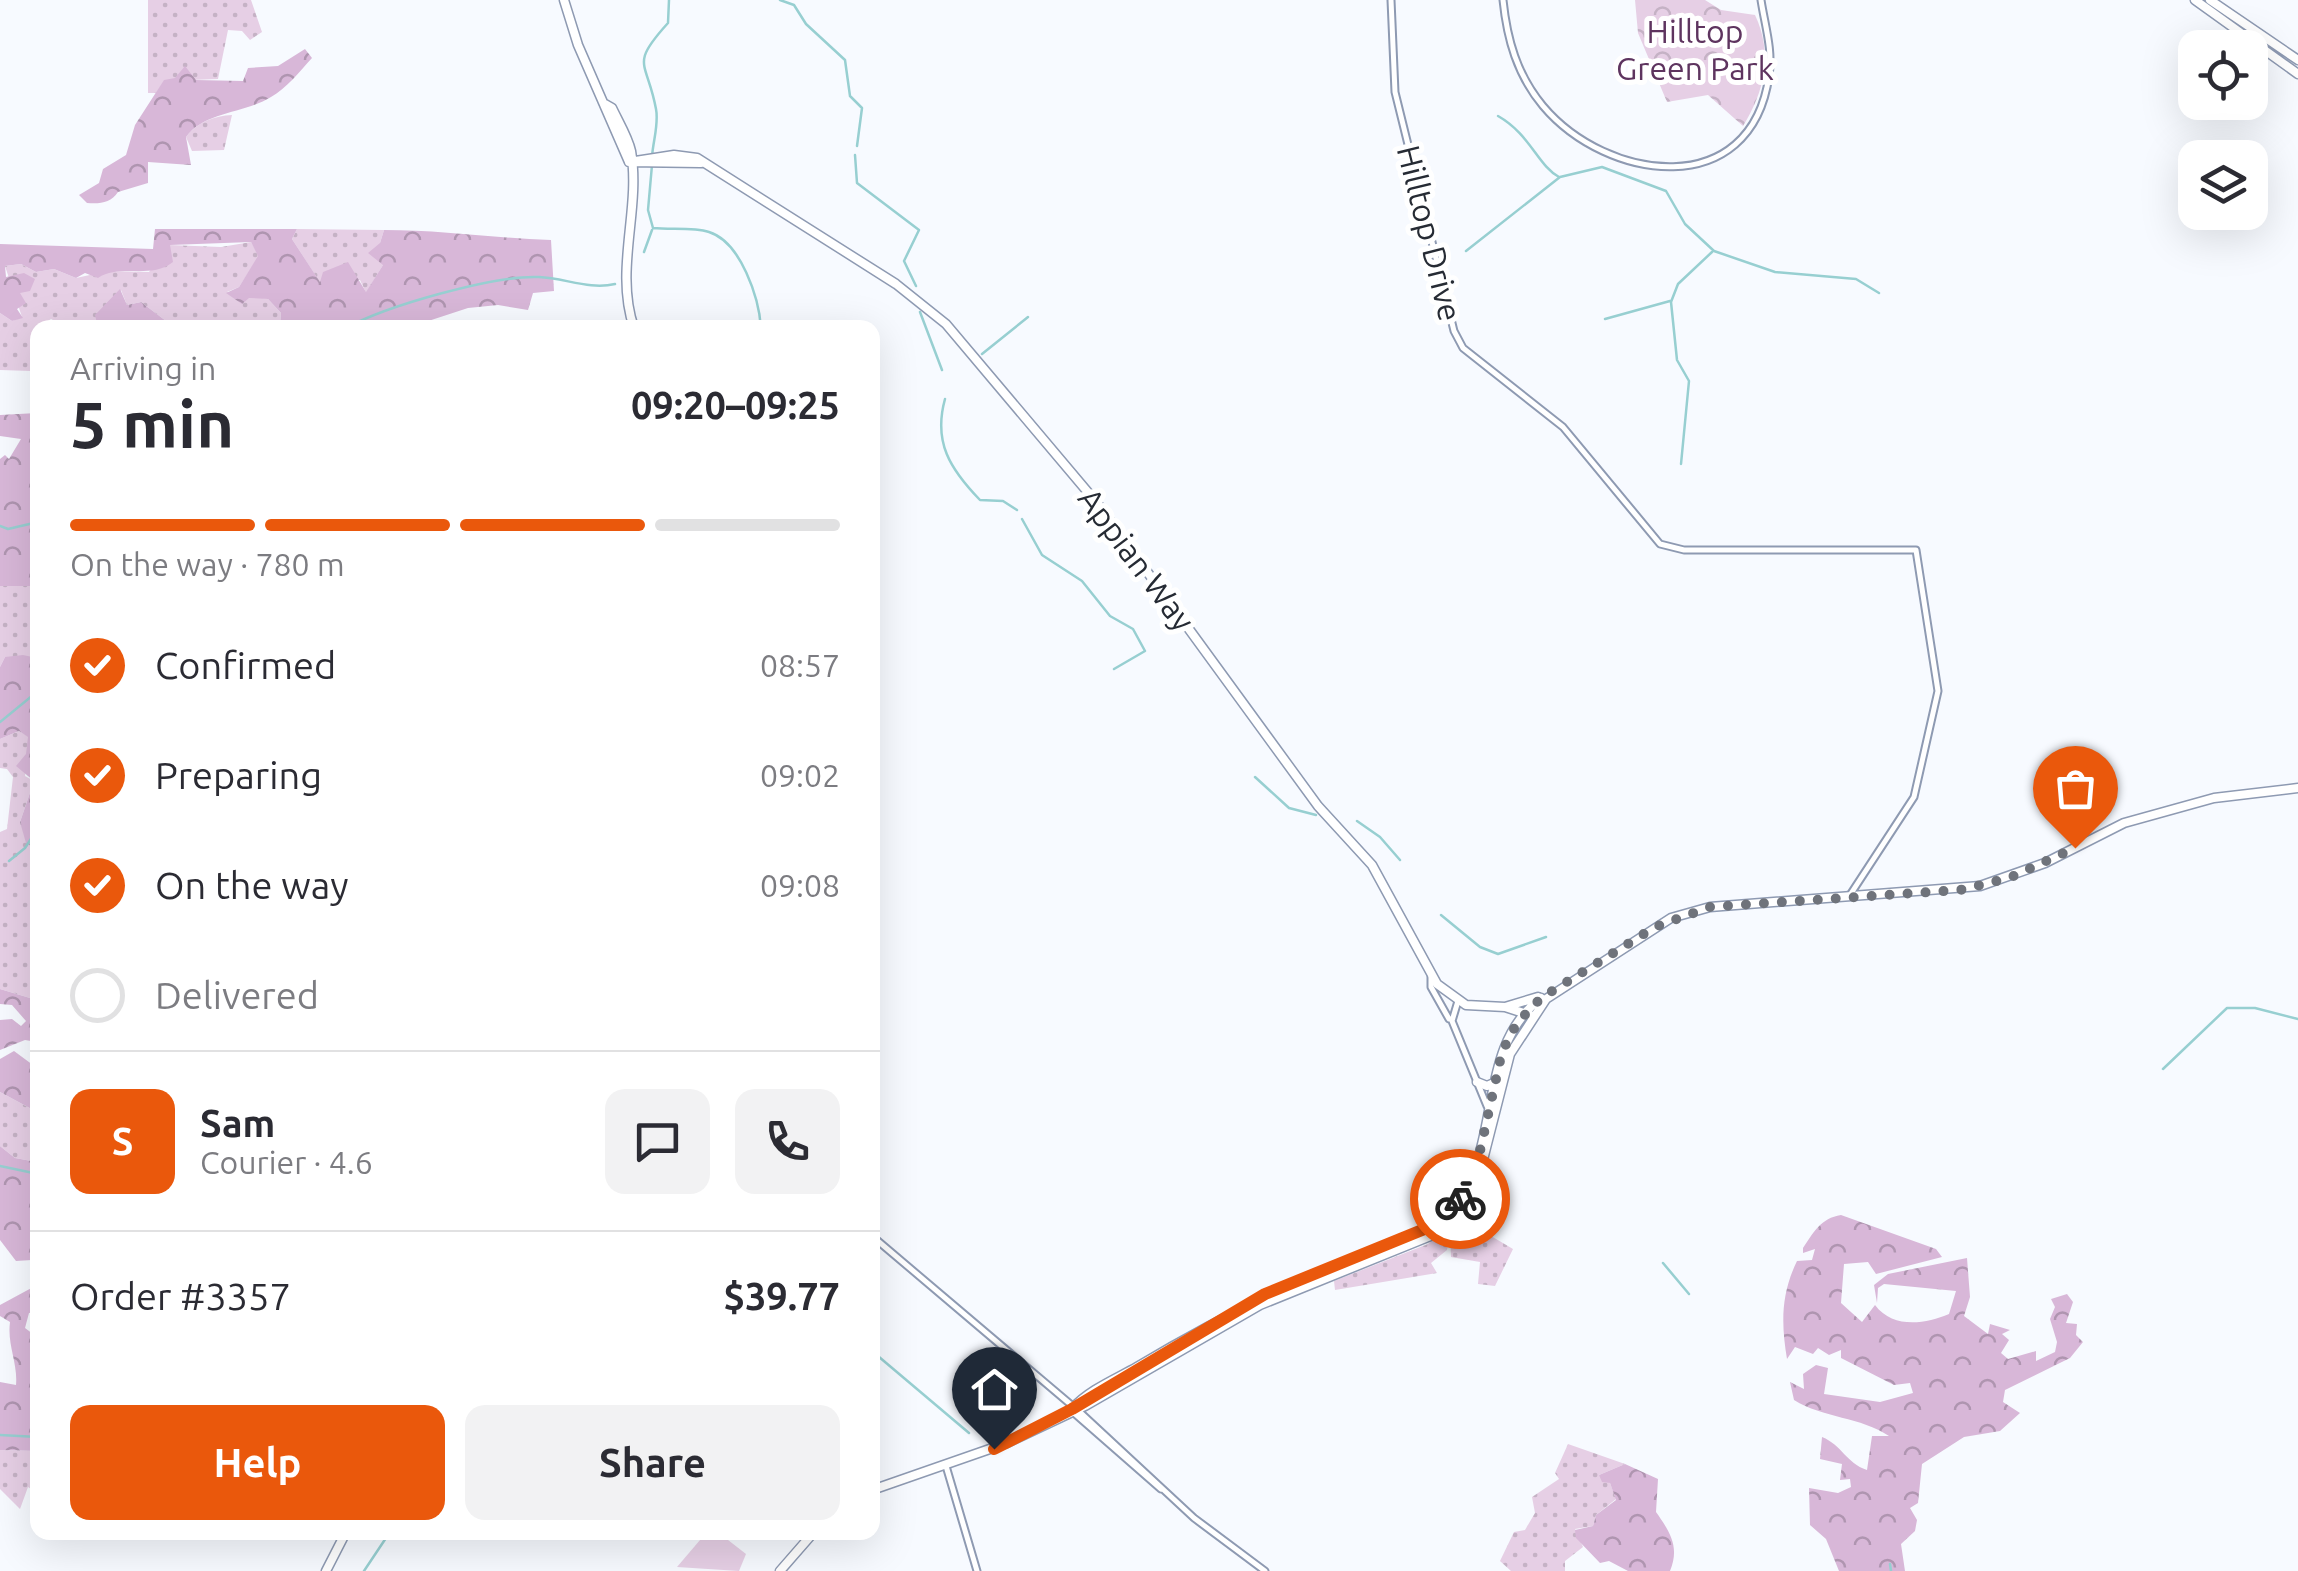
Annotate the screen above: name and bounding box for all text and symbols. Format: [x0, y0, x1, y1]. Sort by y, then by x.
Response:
park label: Hilltop Green Park [1616, 13, 1774, 86]
map controls [2178, 30, 2268, 230]
button: locate [2178, 30, 2268, 120]
button: layers [2178, 140, 2268, 230]
street label: Hilltop Drive [1391, 141, 1469, 325]
text: Arriving in [70, 350, 216, 386]
text: 09:20–09:25 [631, 384, 840, 426]
text: 5 min [70, 387, 234, 460]
street label: Appian Way [1072, 481, 1202, 637]
text: On the way · 780 m [70, 546, 345, 582]
icon: check [70, 638, 125, 693]
text: Confirmed [155, 644, 336, 686]
text: 08:57 [760, 647, 840, 683]
pin [2033, 746, 2118, 849]
icon: check [70, 748, 125, 803]
text: Preparing [155, 754, 322, 796]
text: 09:02 [760, 757, 840, 793]
icon: bag [2048, 761, 2103, 816]
icon: check [70, 858, 125, 913]
text: On the way [155, 864, 348, 906]
text: 09:08 [760, 867, 840, 903]
text: Delivered [155, 974, 319, 1016]
button: chat [605, 1089, 710, 1194]
button: phone [735, 1089, 840, 1194]
text: Sam [200, 1102, 275, 1144]
text: S [112, 1120, 133, 1162]
text: Courier · 4.6 [200, 1144, 373, 1180]
courier [1410, 1149, 1510, 1249]
icon: bike [1433, 1172, 1488, 1227]
text: Order #3357 [70, 1275, 291, 1317]
text: $39.77 [723, 1275, 840, 1317]
pin [952, 1347, 1037, 1450]
icon: home [967, 1362, 1022, 1417]
button: Help [70, 1405, 445, 1520]
button: Share [465, 1405, 840, 1520]

